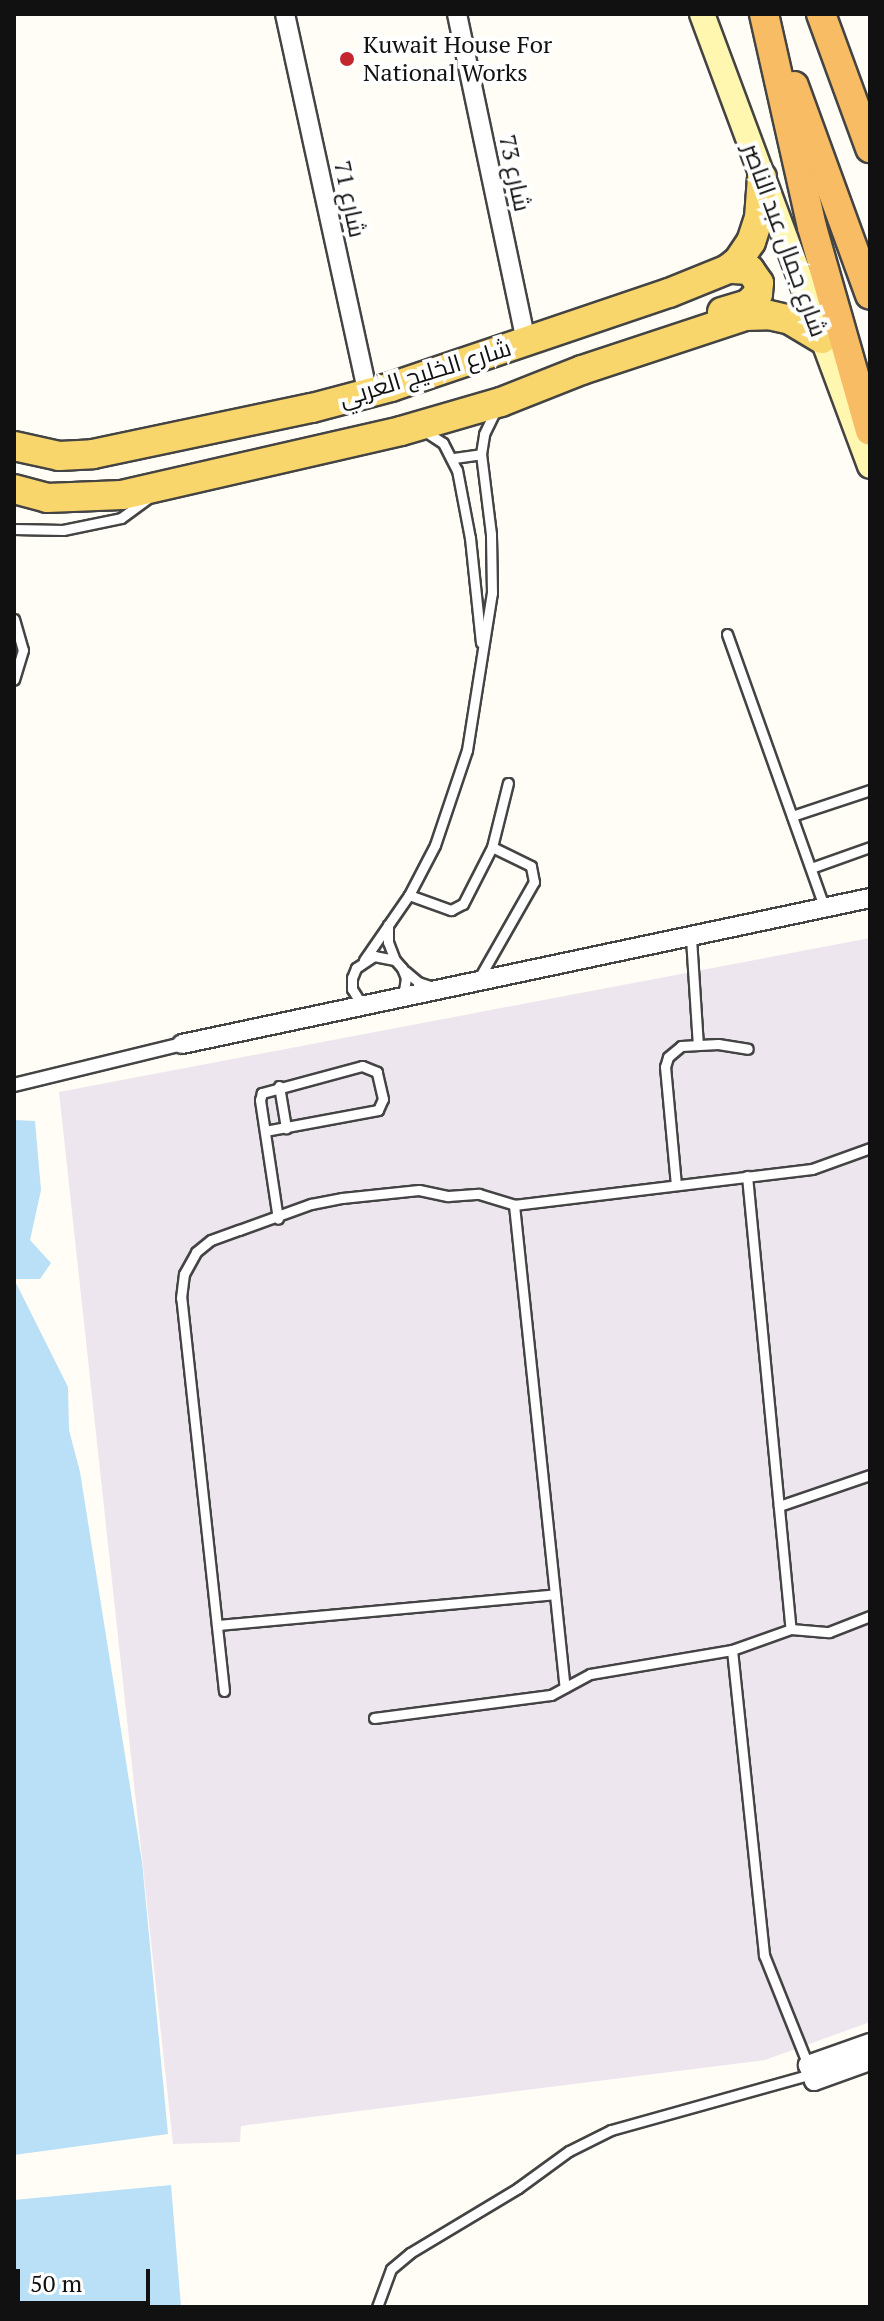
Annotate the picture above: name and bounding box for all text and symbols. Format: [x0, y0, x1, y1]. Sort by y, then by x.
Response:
place label: Kuwait House For National Works [363, 31, 552, 87]
marker: Kuwait House For National Works [338, 50, 356, 68]
street label: شارع 73 [493, 132, 537, 214]
street label: شارع جمال عبد الناصر [737, 139, 833, 341]
street label: شارع 71 [328, 158, 372, 240]
street label: شارع الخليج العربي [336, 333, 514, 413]
scale bar [20, 2253, 154, 2303]
text: 50 m [30, 2267, 82, 2299]

